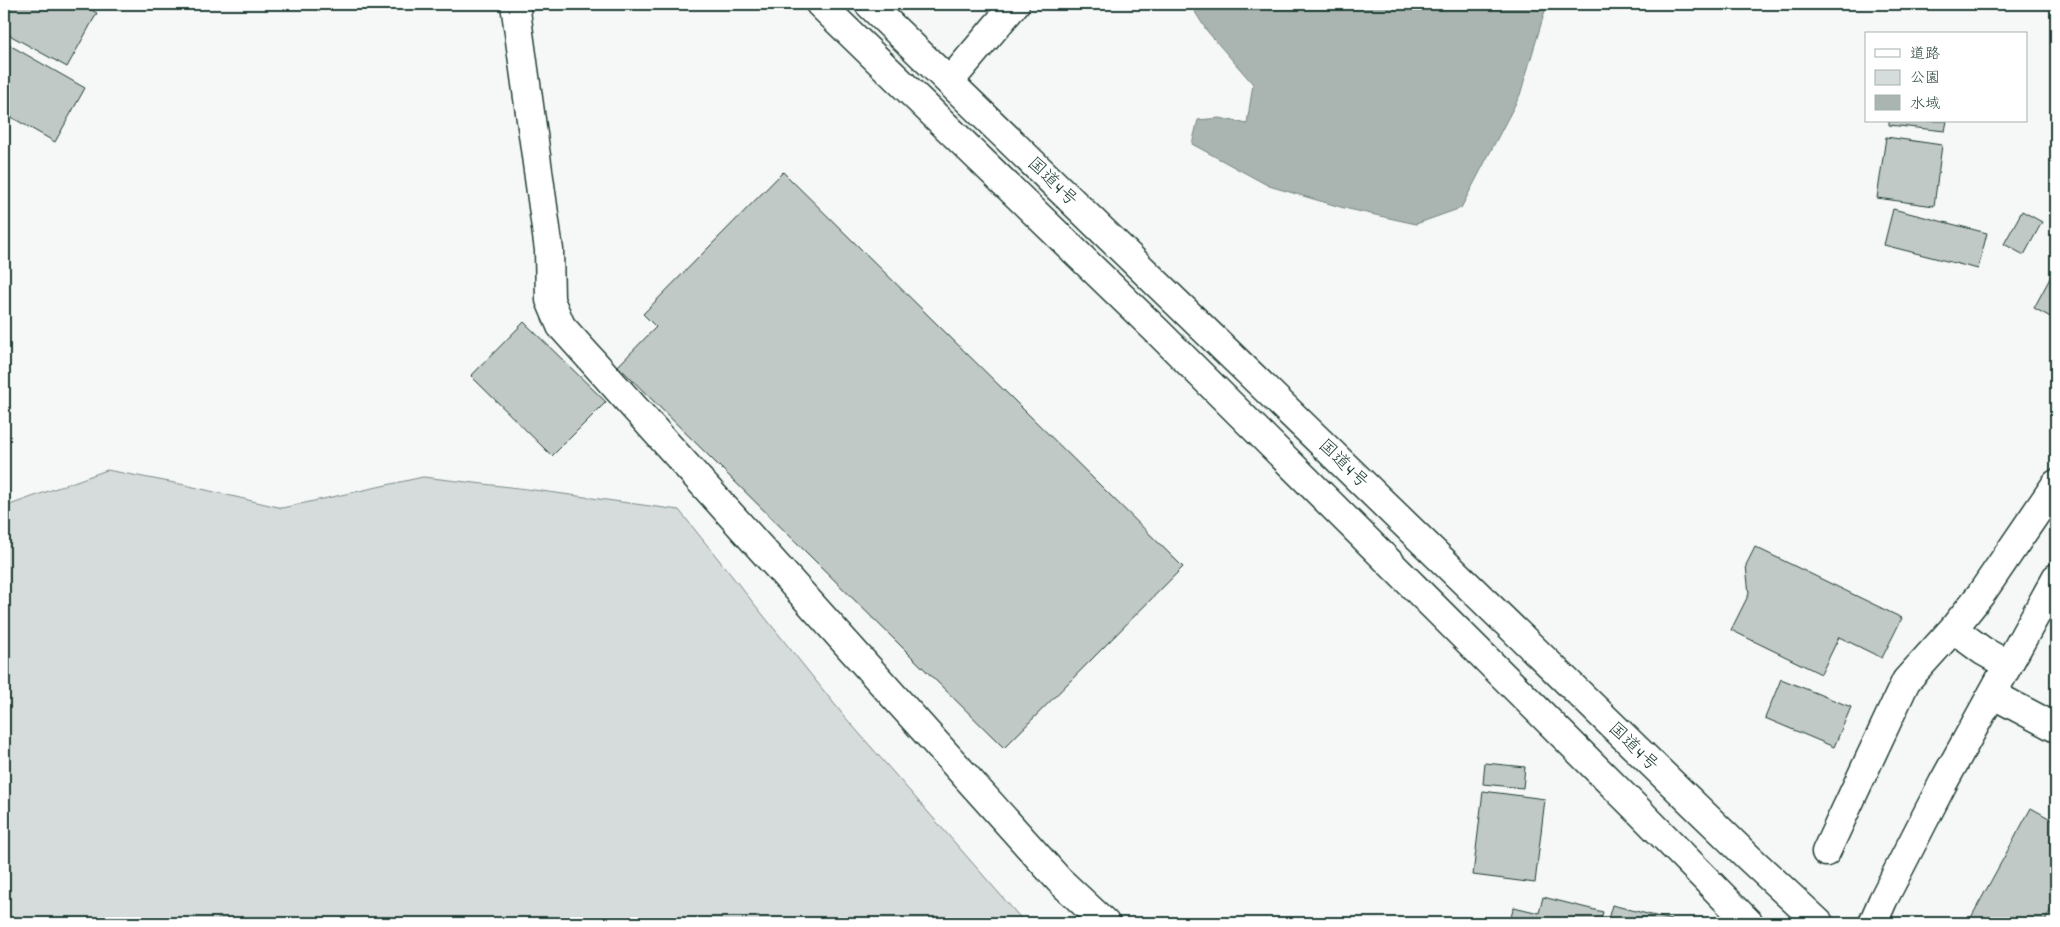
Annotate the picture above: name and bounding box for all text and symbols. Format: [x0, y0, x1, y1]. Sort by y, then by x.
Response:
legend [1865, 32, 2028, 122]
text: 道路 [1910, 44, 1940, 66]
text: 公園 [1910, 68, 1940, 90]
text: 水域 [1910, 94, 1940, 116]
street label: 国道4号 [1020, 152, 1082, 213]
street label: 国道4号 [1311, 434, 1373, 495]
street label: 国道4号 [1601, 717, 1663, 778]

